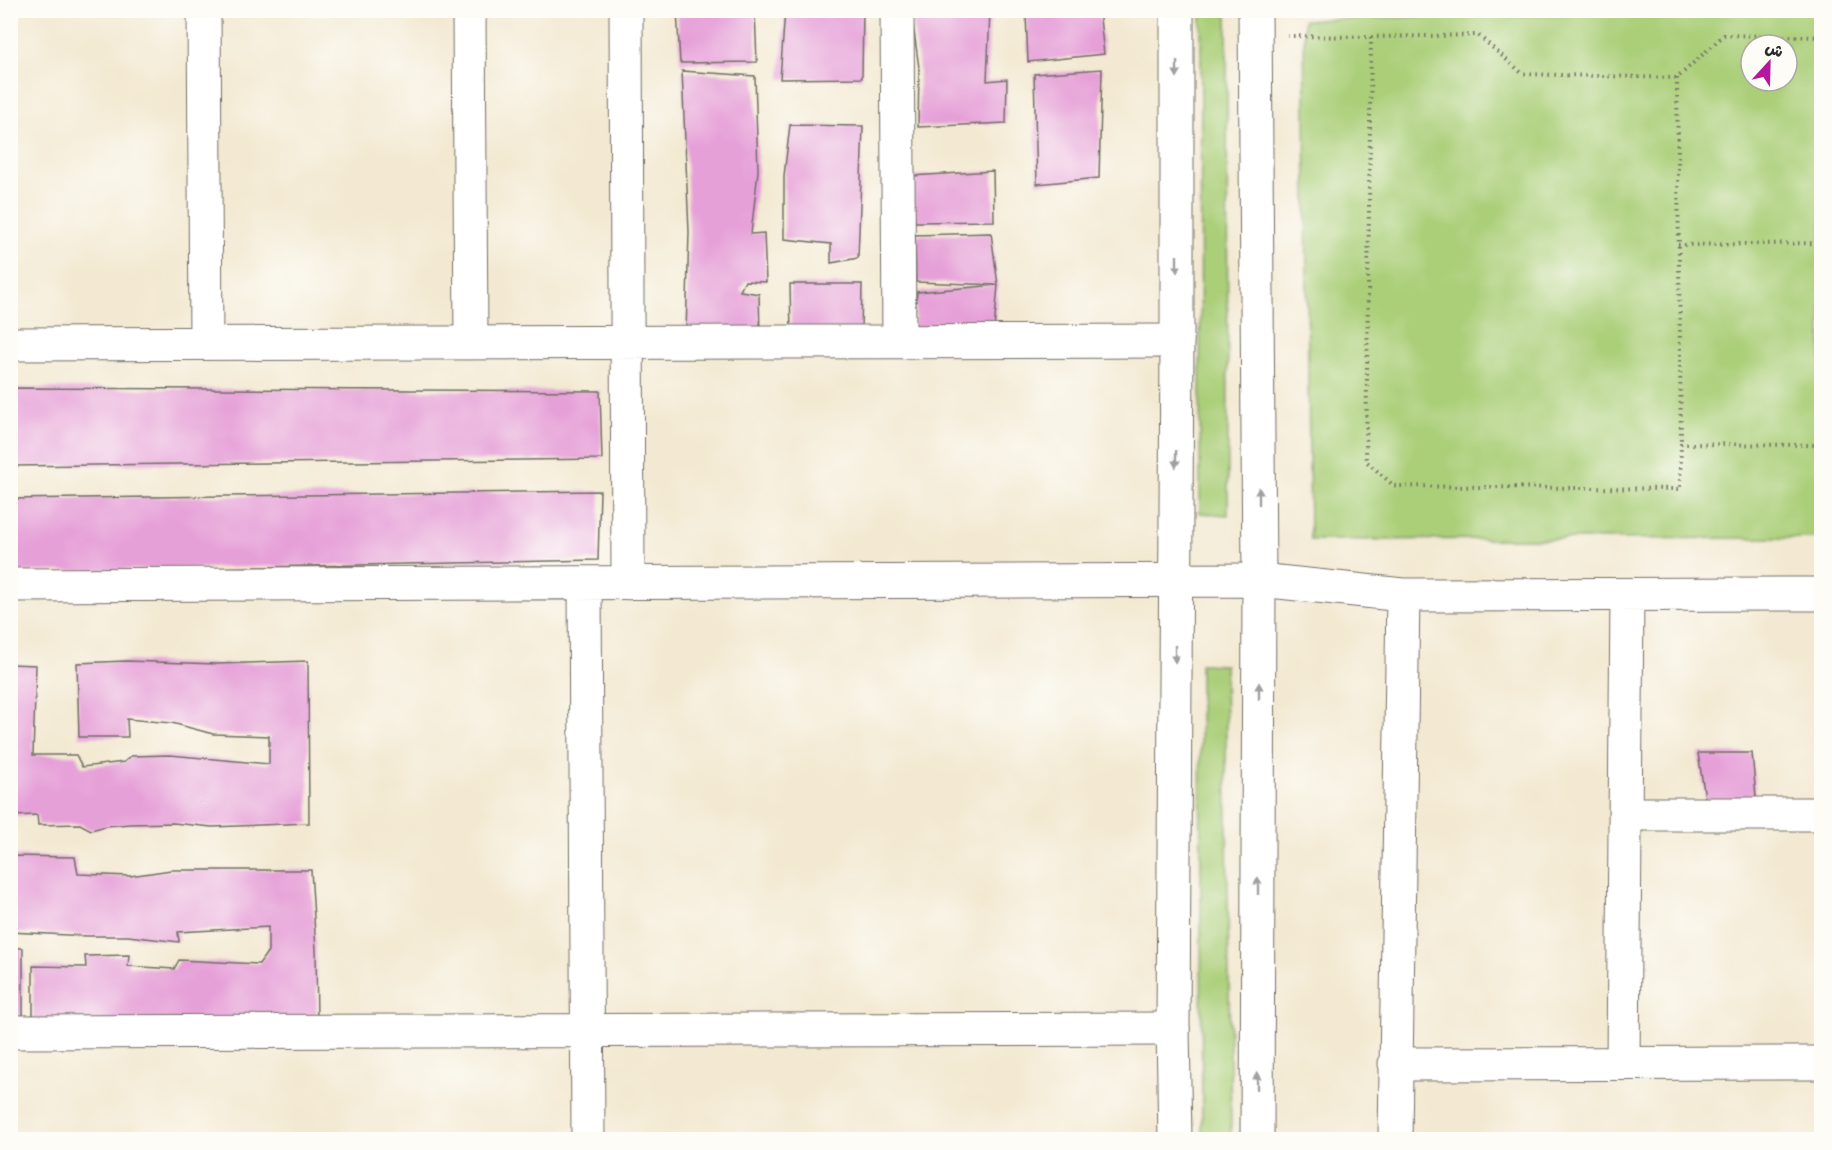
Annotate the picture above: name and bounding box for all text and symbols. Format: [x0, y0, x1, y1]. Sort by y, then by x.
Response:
north arrow [1739, 33, 1799, 93]
text: ش [1762, 37, 1786, 64]
one-way arrow [1172, 59, 1182, 78]
one-way arrow [1172, 254, 1182, 273]
one-way arrow [1171, 449, 1181, 468]
one-way arrow [1254, 487, 1264, 506]
one-way arrow [1170, 644, 1180, 663]
one-way arrow [1254, 682, 1264, 701]
one-way arrow [1253, 877, 1263, 896]
one-way arrow [1252, 1072, 1262, 1091]

